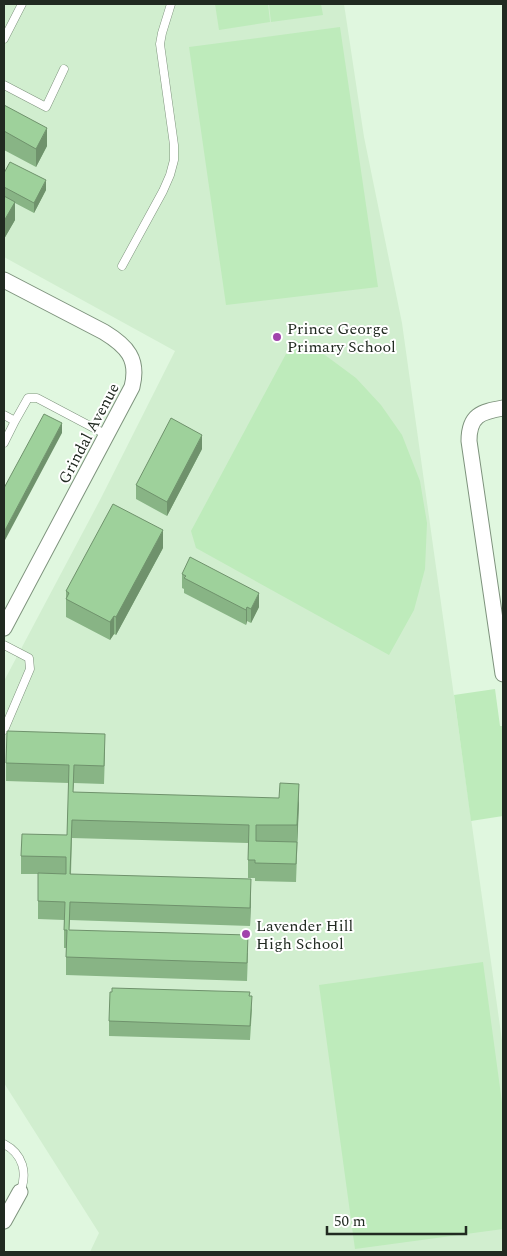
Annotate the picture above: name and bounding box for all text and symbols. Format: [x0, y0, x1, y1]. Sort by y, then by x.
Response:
place label: Prince George Primary School [287, 317, 396, 359]
marker: Prince George Primary School [271, 331, 283, 343]
street label: Grindal Avenue [52, 379, 126, 488]
place label: Lavender Hill High School [256, 914, 353, 956]
marker: Lavender Hill High School [240, 928, 252, 940]
scale bar [327, 1204, 466, 1236]
text: 50 m [334, 1210, 366, 1233]

